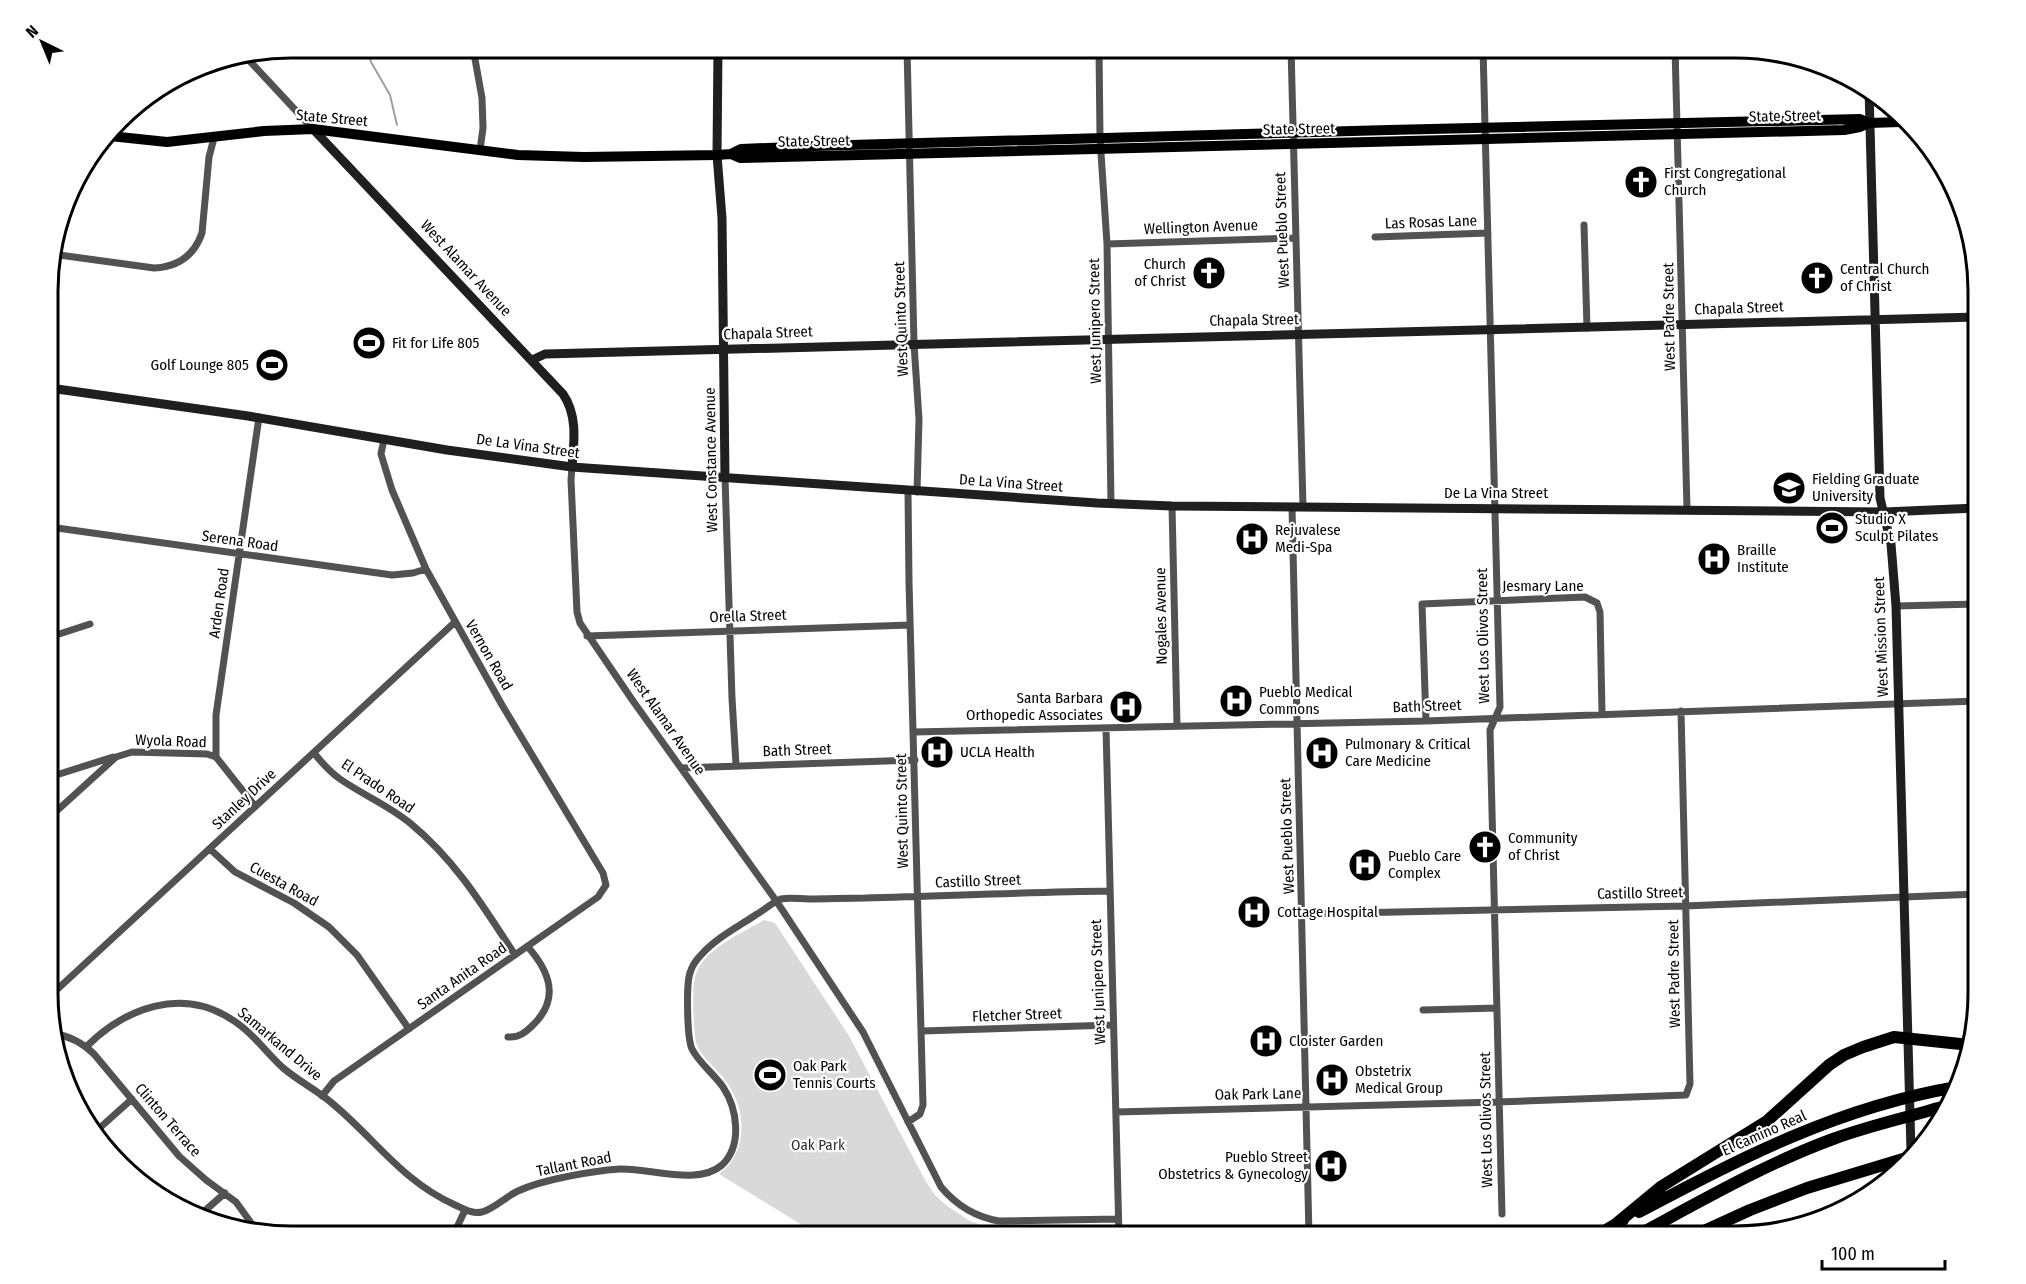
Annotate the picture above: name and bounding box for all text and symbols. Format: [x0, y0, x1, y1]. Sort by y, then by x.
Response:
north arrow [12, 12, 72, 72]
text: N [22, 21, 42, 42]
street label: State Street [295, 106, 369, 130]
street label: State Street [1749, 106, 1821, 126]
street label: State Street [1263, 119, 1335, 139]
street label: State Street [778, 131, 850, 151]
church icon: First Congregational Church [1623, 164, 1659, 200]
place label: First Congregational Church [1664, 164, 1786, 199]
street label: West Pueblo Street [1271, 172, 1293, 288]
street label: Las Rosas Lane [1385, 211, 1477, 233]
street label: West Alamar Avenue [417, 216, 515, 320]
street label: Wellington Avenue [1144, 216, 1258, 238]
place label: Church of Christ [1134, 255, 1186, 290]
church icon: Church of Christ [1191, 255, 1227, 291]
street label: West Junipero Street [1085, 258, 1105, 384]
church icon: Central Church of Christ [1799, 260, 1835, 296]
place label: Central Church of Christ [1840, 260, 1929, 295]
street label: West Quinto Street [890, 261, 912, 377]
street label: West Padre Street [1659, 263, 1679, 371]
street label: Chapala Street [1694, 297, 1784, 319]
street label: Chapala Street [1209, 310, 1299, 330]
street label: Chapala Street [723, 322, 813, 344]
sports icon: Fit for Life 805 [351, 325, 387, 361]
place label: Fit for Life 805 [392, 334, 480, 352]
sports icon: Golf Lounge 805 [254, 347, 290, 383]
place label: Golf Lounge 805 [151, 356, 249, 374]
street label: West Constance Avenue [701, 387, 721, 533]
street label: De La Vina Street [475, 430, 581, 462]
street label: De La Vina Street [958, 470, 1064, 496]
school or university icon: Fielding Graduate University [1771, 470, 1807, 506]
place label: Fielding Graduate University [1812, 470, 1920, 505]
street label: De La Vina Street [1444, 484, 1548, 502]
sports icon: Studio X Sculpt Pilates [1814, 510, 1850, 546]
place label: Studio X Sculpt Pilates [1855, 510, 1938, 545]
hospital icon: Rejuvalese Medi-Spa [1234, 521, 1270, 557]
place label: Rejuvalese Medi-Spa [1275, 521, 1341, 556]
street label: Serena Road [201, 527, 279, 555]
hospital icon: Braille Institute [1696, 541, 1732, 577]
place label: Braille Institute [1737, 541, 1789, 576]
street label: Arden Road [205, 567, 233, 639]
street label: Nogales Avenue [1151, 567, 1171, 665]
street label: West Los Olivos Street [1473, 568, 1493, 704]
street label: West Mission Street [1870, 576, 1892, 697]
street label: Jesmary Lane [1502, 577, 1584, 595]
street label: Orella Street [709, 606, 787, 626]
street label: Vernon Road [462, 617, 516, 693]
street label: West Alamar Avenue [623, 666, 709, 778]
hospital icon: Pueblo Medical Commons [1218, 683, 1254, 719]
place label: Pueblo Medical Commons [1259, 683, 1352, 718]
place label: Santa Barbara Orthopedic Associates [966, 689, 1103, 724]
hospital icon: Santa Barbara Orthopedic Associates [1108, 689, 1144, 725]
street label: Bath Street [1392, 696, 1462, 716]
street label: Wyola Road [135, 731, 207, 751]
hospital icon: UCLA Health [919, 734, 955, 770]
hospital icon: Pulmonary & Critical Care Medicine [1304, 735, 1340, 771]
place label: Pulmonary & Critical Care Medicine [1345, 735, 1470, 770]
street label: Bath Street [762, 740, 832, 760]
place label: UCLA Health [960, 743, 1035, 761]
street label: West Quinto Street [892, 753, 912, 869]
street label: El Prado Road [338, 755, 418, 817]
street label: Stanley Drive [208, 765, 280, 833]
street label: West Pueblo Street [1276, 778, 1298, 894]
church icon: Community of Christ [1467, 829, 1503, 865]
place label: Community of Christ [1508, 829, 1578, 864]
hospital icon: Pueblo Care Complex [1347, 847, 1383, 883]
place label: Pueblo Care Complex [1388, 847, 1461, 882]
street label: Cuesta Road [246, 858, 322, 910]
street label: Castillo Street [935, 871, 1021, 891]
street label: Castillo Street [1597, 883, 1683, 903]
hospital icon: Cottage Hospital [1236, 894, 1272, 930]
place label: Cottage Hospital [1277, 903, 1378, 921]
street label: West Junipero Street [1087, 919, 1109, 1045]
street label: West Padre Street [1664, 920, 1684, 1028]
street label: Santa Anita Road [414, 939, 510, 1013]
street label: Samarkand Drive [234, 1004, 326, 1084]
street label: Fletcher Street [972, 1004, 1062, 1026]
hospital icon: Cloister Garden [1248, 1023, 1284, 1059]
place label: Cloister Garden [1289, 1032, 1383, 1050]
street label: West Los Olivos Street [1476, 1052, 1496, 1188]
sports icon: Oak Park Tennis Courts [752, 1057, 788, 1093]
place label: Oak Park Tennis Courts [793, 1057, 876, 1092]
hospital icon: Obstetrix Medical Group [1314, 1062, 1350, 1098]
place label: Obstetrix Medical Group [1355, 1062, 1443, 1097]
street label: Clinton Terrace [131, 1080, 205, 1160]
street label: Oak Park Lane [1215, 1084, 1301, 1104]
street label: El Camino Real [1719, 1106, 1809, 1160]
park label: Oak Park [791, 1136, 845, 1154]
street label: Tallant Road [535, 1148, 613, 1180]
place label: Pueblo Street Obstetrics & Gynecology [1158, 1148, 1308, 1183]
hospital icon: Pueblo Street Obstetrics & Gynecology [1313, 1148, 1349, 1184]
scale bar [1822, 1233, 1945, 1271]
text: 100 m [1831, 1243, 1875, 1265]

